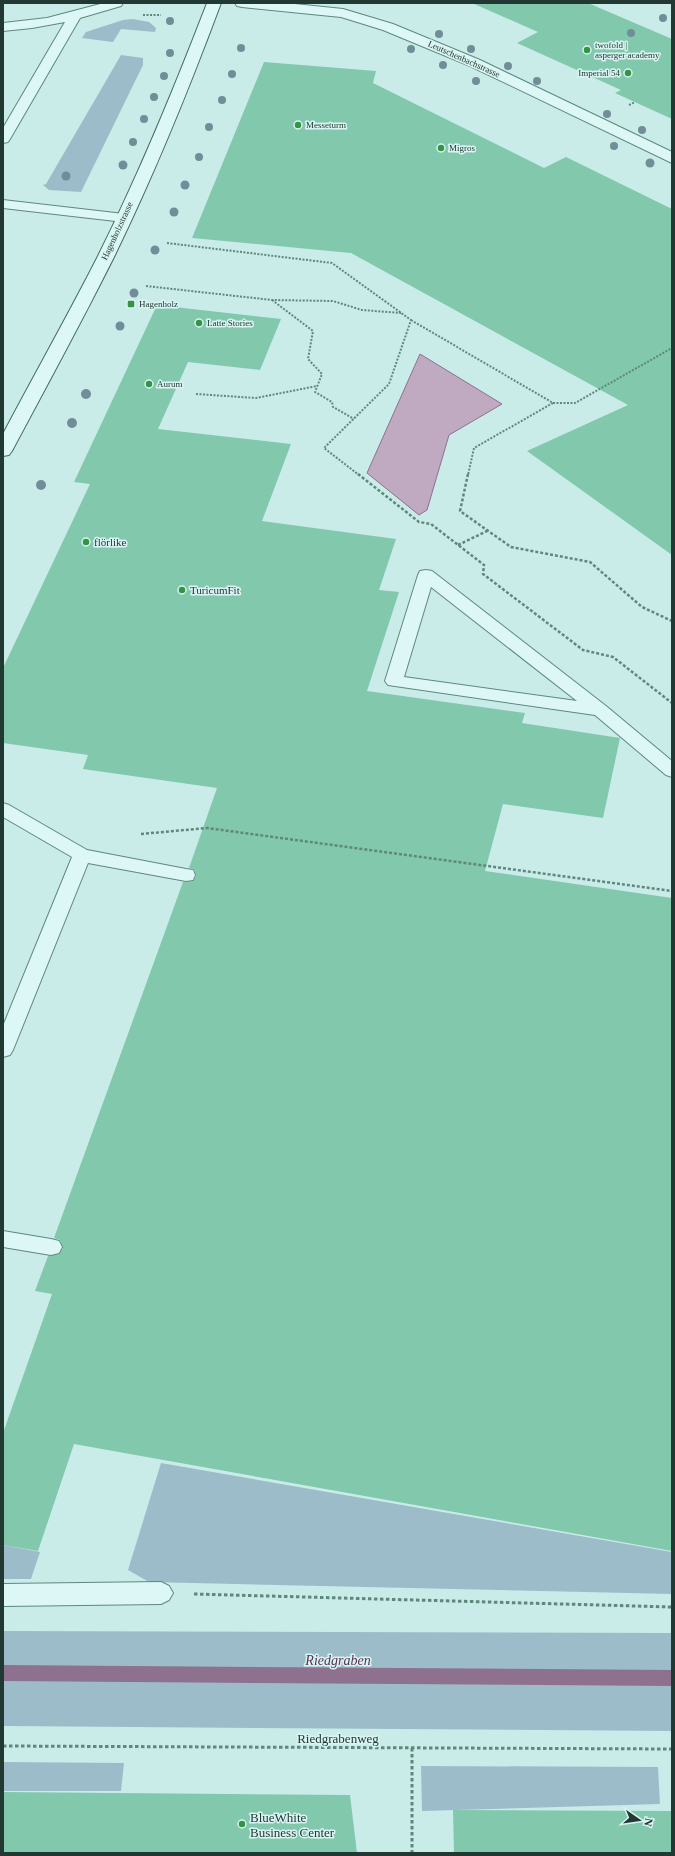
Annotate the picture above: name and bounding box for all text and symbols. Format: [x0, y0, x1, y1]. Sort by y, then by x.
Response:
street label: Leutschenbachstrasse [426, 39, 502, 79]
place label: twofold | asperger academy [595, 40, 660, 60]
marker: twofold | asperger academy [582, 45, 592, 55]
place label: Imperial 54 [578, 68, 620, 78]
marker: Imperial 54 [623, 68, 633, 78]
marker: Messeturm [293, 120, 303, 130]
place label: Messeturm [306, 120, 346, 130]
marker: Migros [436, 143, 446, 153]
place label: Migros [449, 143, 476, 153]
street label: Hagenholzstrasse [99, 200, 135, 262]
marker: Hagenholz [126, 299, 136, 309]
place label: Hagenholz [139, 299, 178, 309]
marker: Latte Stories [194, 318, 204, 328]
place label: Latte Stories [207, 318, 253, 328]
marker: Aurum [144, 379, 154, 389]
place label: Aurum [157, 379, 183, 389]
place label: flörlike [94, 536, 126, 548]
marker: flörlike [81, 537, 91, 547]
place label: TuricumFit [190, 584, 240, 596]
marker: TuricumFit [177, 585, 187, 595]
water label: Riedgraben [304, 1653, 371, 1668]
street label: Riedgrabenweg [297, 1731, 379, 1746]
north arrow [619, 1800, 659, 1840]
place label: BlueWhite Business Center [250, 1810, 335, 1840]
text: N [642, 1817, 655, 1828]
marker: BlueWhite Business Center [237, 1819, 247, 1829]

